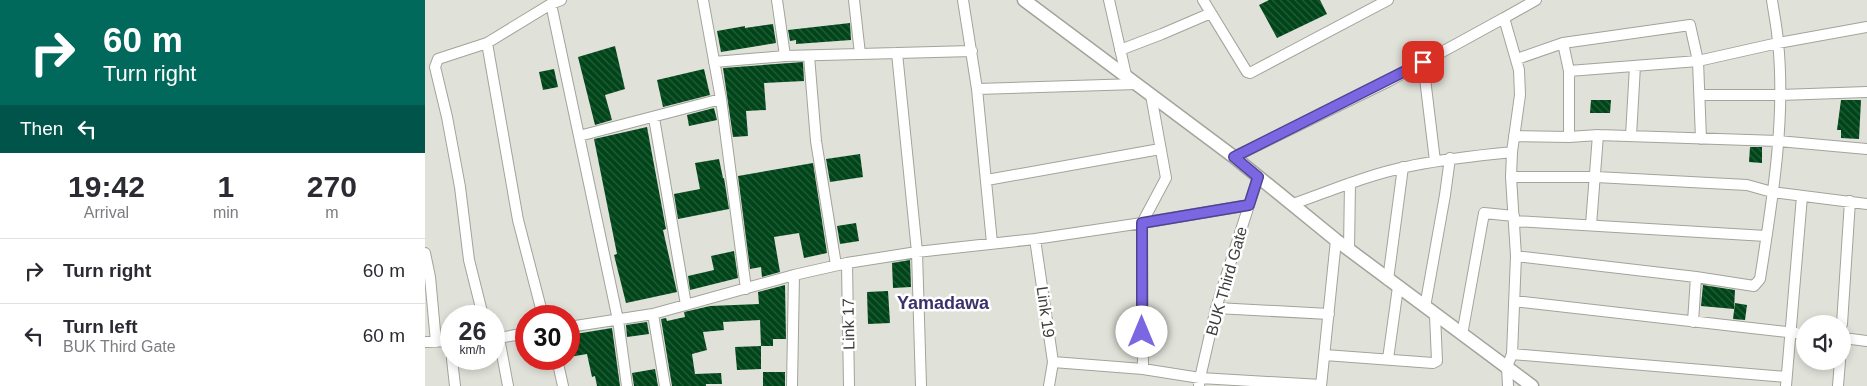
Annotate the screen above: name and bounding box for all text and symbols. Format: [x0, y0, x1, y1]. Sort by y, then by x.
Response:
icon: right [20, 20, 85, 85]
text: 60 m [103, 20, 183, 59]
pin [1402, 41, 1444, 83]
icon: arrive [1409, 48, 1437, 76]
text: Turn right [103, 61, 196, 86]
icon: left [73, 115, 101, 143]
text: Then [20, 118, 63, 139]
text: 19:42 [68, 170, 145, 203]
text: 1 [217, 170, 234, 203]
text: 270 [307, 170, 357, 203]
text: Arrival [84, 204, 129, 221]
text: min [213, 204, 239, 221]
text: m [325, 204, 338, 221]
street label: BUK Third Gate [1203, 225, 1250, 338]
icon: right [20, 257, 48, 285]
text: Turn right [63, 260, 151, 281]
text: 60 m [363, 260, 405, 281]
street label: Link 19 [1033, 285, 1058, 339]
district label: Yamadawa [897, 293, 990, 313]
street label: Link 17 [840, 298, 857, 350]
speed limit sign: 30 [515, 305, 580, 370]
position arrow [1115, 305, 1167, 357]
map controls [1796, 315, 1851, 370]
button: sound [1796, 315, 1851, 370]
text: Turn left [63, 316, 138, 337]
text: 26 [459, 317, 486, 345]
icon: left [20, 322, 48, 350]
text: 60 m [363, 325, 405, 346]
text: BUK Third Gate [63, 338, 176, 355]
text: km/h [459, 343, 486, 357]

